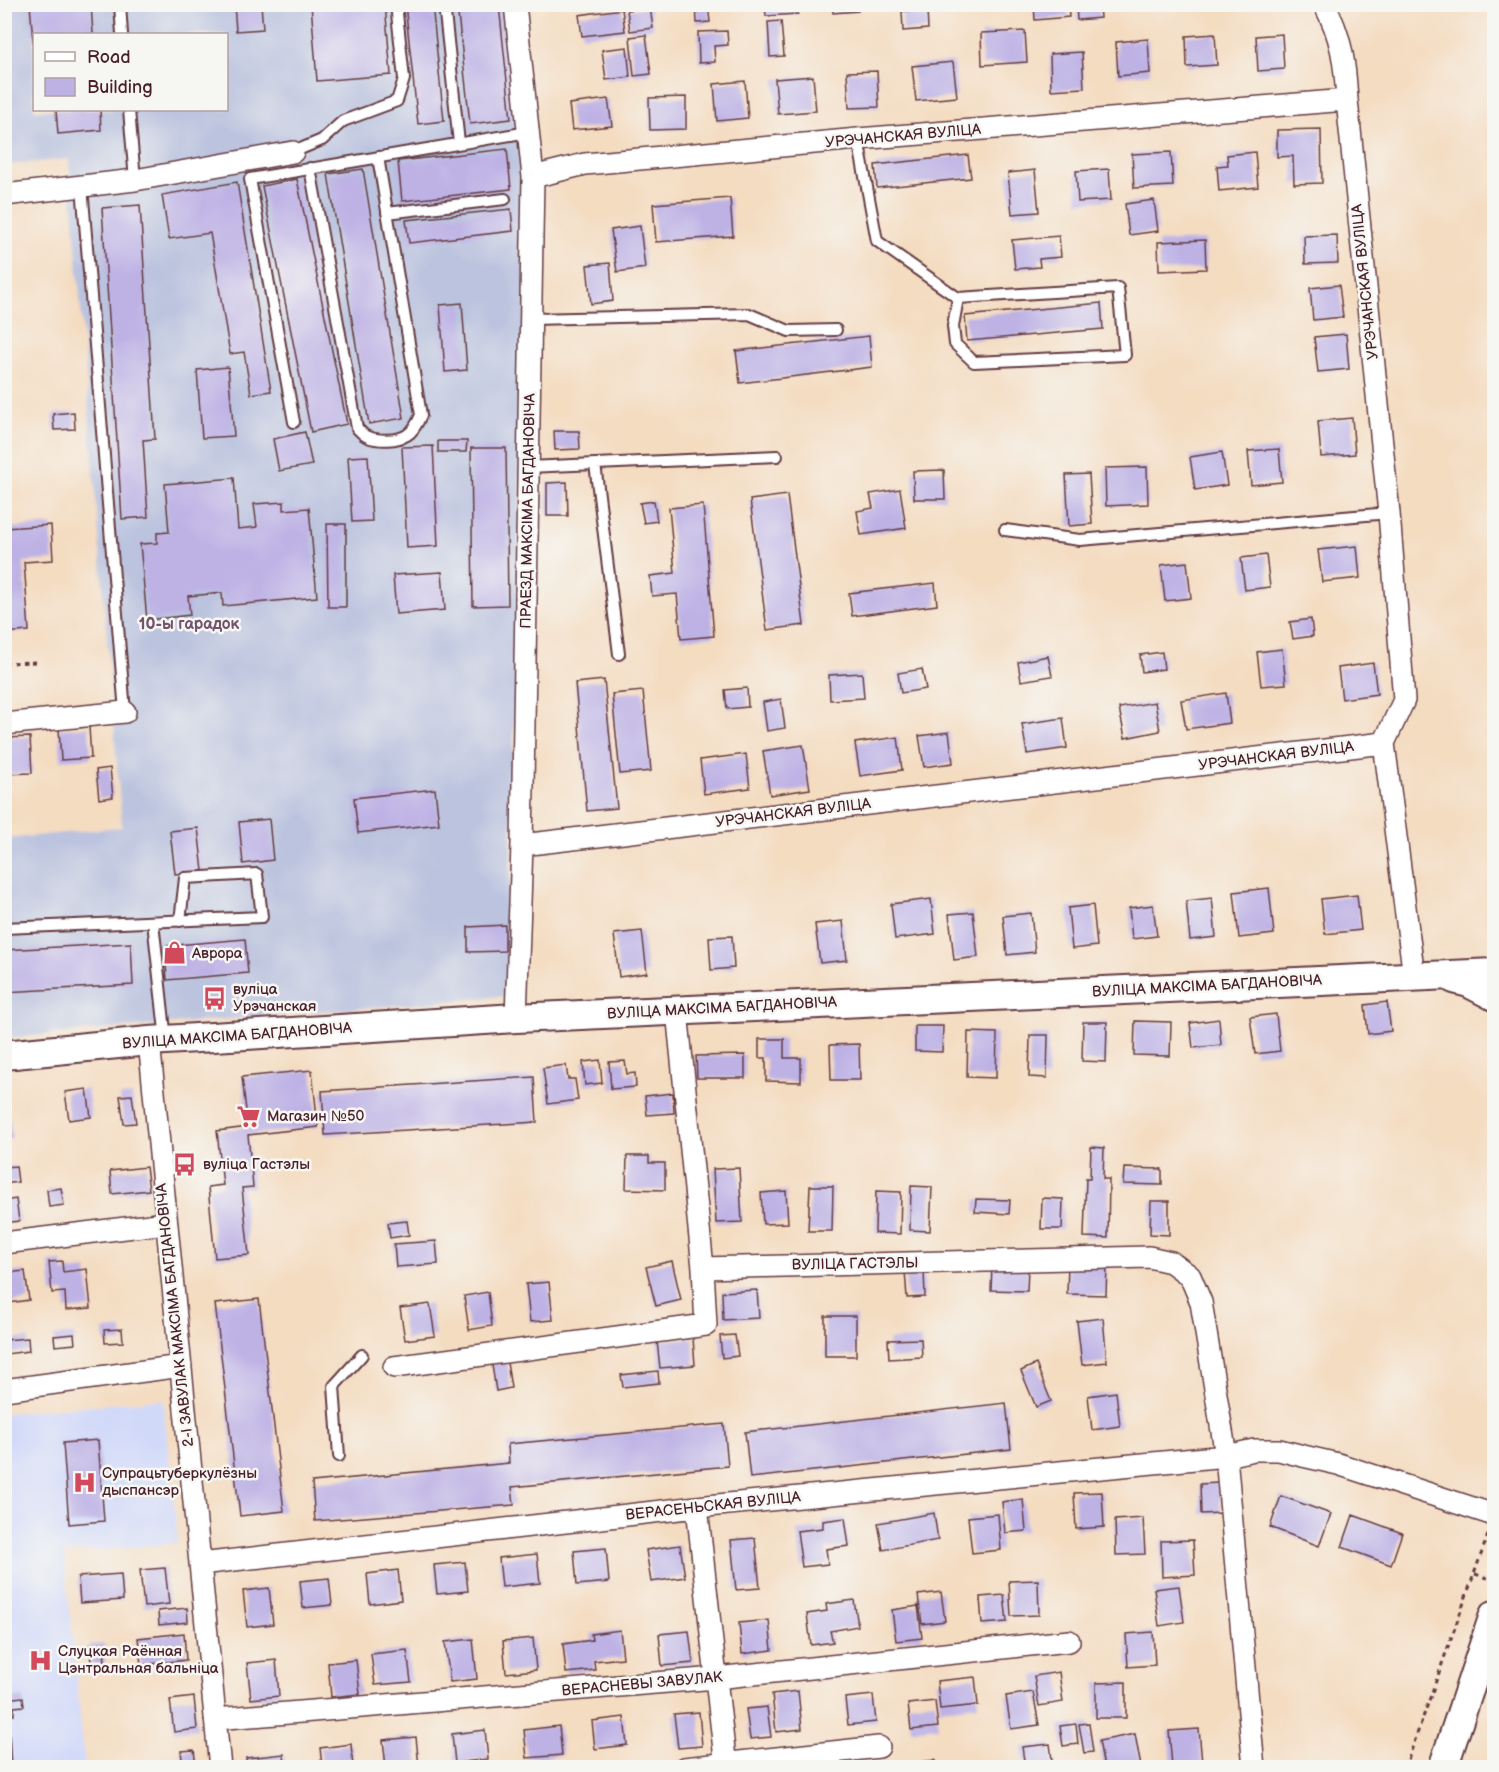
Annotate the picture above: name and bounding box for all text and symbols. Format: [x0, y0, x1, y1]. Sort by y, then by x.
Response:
legend [33, 33, 228, 111]
text: Road [87, 47, 131, 68]
text: Building [87, 77, 153, 98]
street label: УРЭЧАНСКАЯ ВУЛІЦА [824, 120, 983, 152]
street label: УРЭЧАНСКАЯ ВУЛІЦА [1347, 202, 1383, 361]
street label: ПРАЕЗД МАКСІМА БАГДАНОВІЧА [516, 392, 540, 629]
district label: 10-ы гарадок [139, 615, 240, 634]
street label: УРЭЧАНСКАЯ ВУЛІЦА [1197, 737, 1356, 775]
street label: УРЭЧАНСКАЯ ВУЛІЦА [714, 794, 873, 832]
shop icon: Аврора [161, 940, 187, 966]
place label: Аврора [191, 944, 243, 963]
street label: ВУЛІЦА МАКСІМА БАГДАНОВІЧА [1092, 970, 1323, 1002]
place label: вуліца Урэчанская [233, 980, 316, 1016]
bus stop icon: вуліца Урэчанская [202, 985, 228, 1011]
street label: ВУЛІЦА МАКСІМА БАГДАНОВІЧА [607, 992, 838, 1024]
street label: ВУЛІЦА МАКСІМА БАГДАНОВІЧА [122, 1018, 353, 1054]
supermarket icon: Магазин №50 [236, 1103, 262, 1129]
place label: Магазин №50 [267, 1107, 365, 1126]
bus stop icon: вуліца Гастэлы [172, 1151, 198, 1177]
place label: вуліца Гастэлы [203, 1155, 310, 1174]
street label: 2-І ЗАВУЛАК МАКСІМА БАГДАНОВІЧА [152, 1181, 198, 1448]
street label: ВУЛІЦА ГАСТЭЛЫ [791, 1253, 919, 1275]
place label: Супрацьтуберкулёзны дыспансэр [102, 1464, 257, 1500]
hospital icon: Супрацьтуберкулёзны дыспансэр [71, 1469, 97, 1495]
street label: ВЕРАСЕНЬСКАЯ ВУЛІЦА [624, 1487, 802, 1525]
place label: Слуцкая Раённая Цэнтральная бальніца [58, 1642, 219, 1678]
hospital icon: Слуцкая Раённая Цэнтральная бальніца [27, 1647, 53, 1673]
street label: ВЕРАСНЕВЫ ЗАВУЛАК [561, 1667, 724, 1701]

